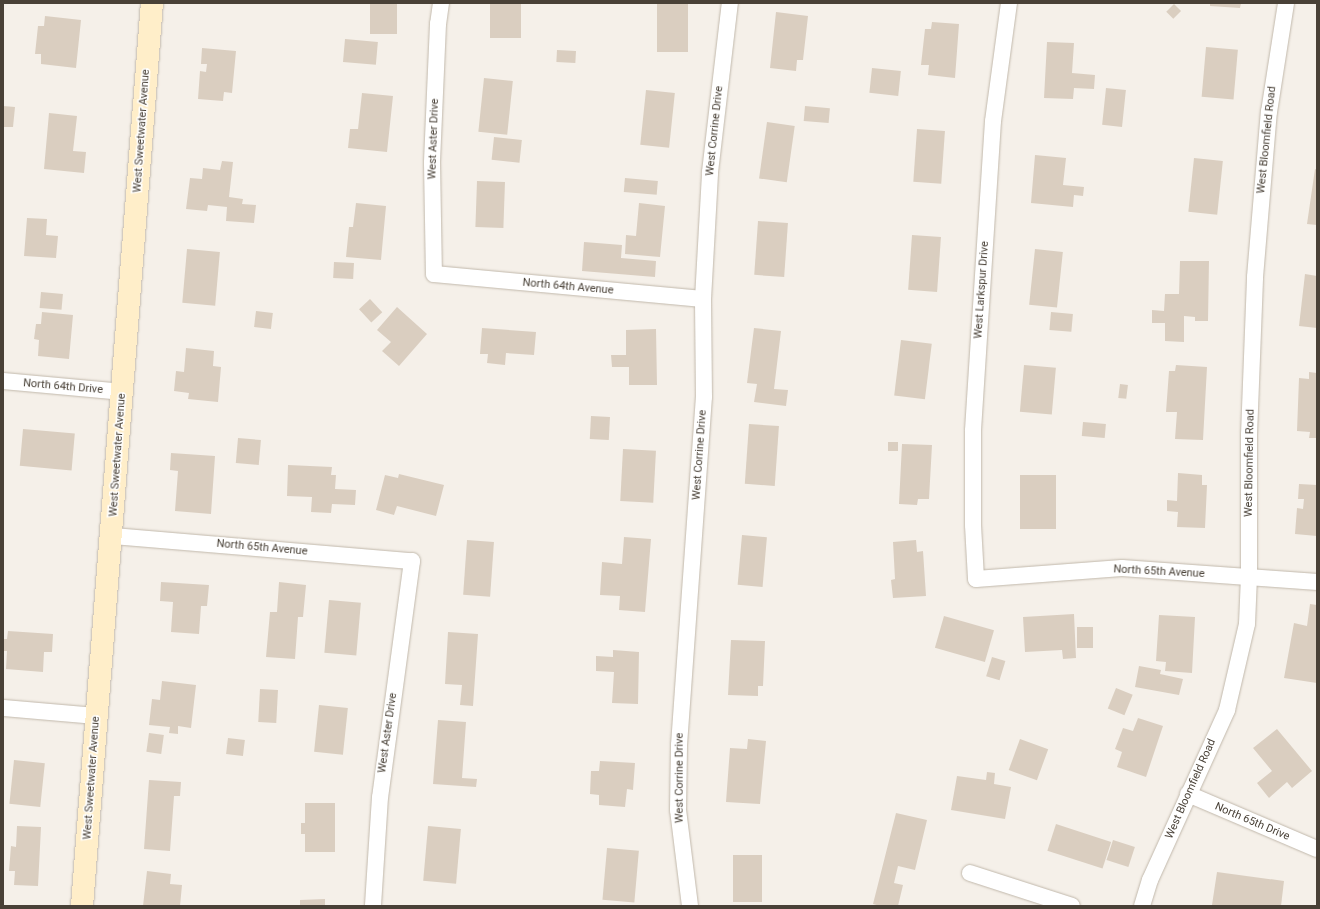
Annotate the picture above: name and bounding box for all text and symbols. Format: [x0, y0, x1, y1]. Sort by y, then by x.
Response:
street label: West Sweetwater Avenue [131, 69, 153, 193]
street label: West Corrine Drive [704, 85, 726, 177]
street label: West Bloomfield Road [1255, 86, 1279, 194]
street label: West Aster Drive [426, 98, 442, 180]
street label: West Larkspur Drive [972, 241, 992, 339]
street label: North 64th Avenue [522, 276, 614, 298]
street label: North 64th Drive [23, 377, 103, 397]
street label: West Sweetwater Avenue [107, 393, 129, 517]
street label: West Corrine Drive [690, 409, 710, 501]
street label: West Bloomfield Road [1242, 409, 1258, 517]
street label: North 65th Avenue [216, 537, 308, 559]
street label: North 65th Avenue [1113, 563, 1205, 581]
street label: West Aster Drive [376, 692, 400, 774]
street label: West Sweetwater Avenue [81, 716, 103, 840]
street label: West Corrine Drive [673, 733, 687, 823]
street label: West Bloomfield Road [1163, 737, 1219, 841]
street label: North 65th Drive [1213, 800, 1291, 844]

